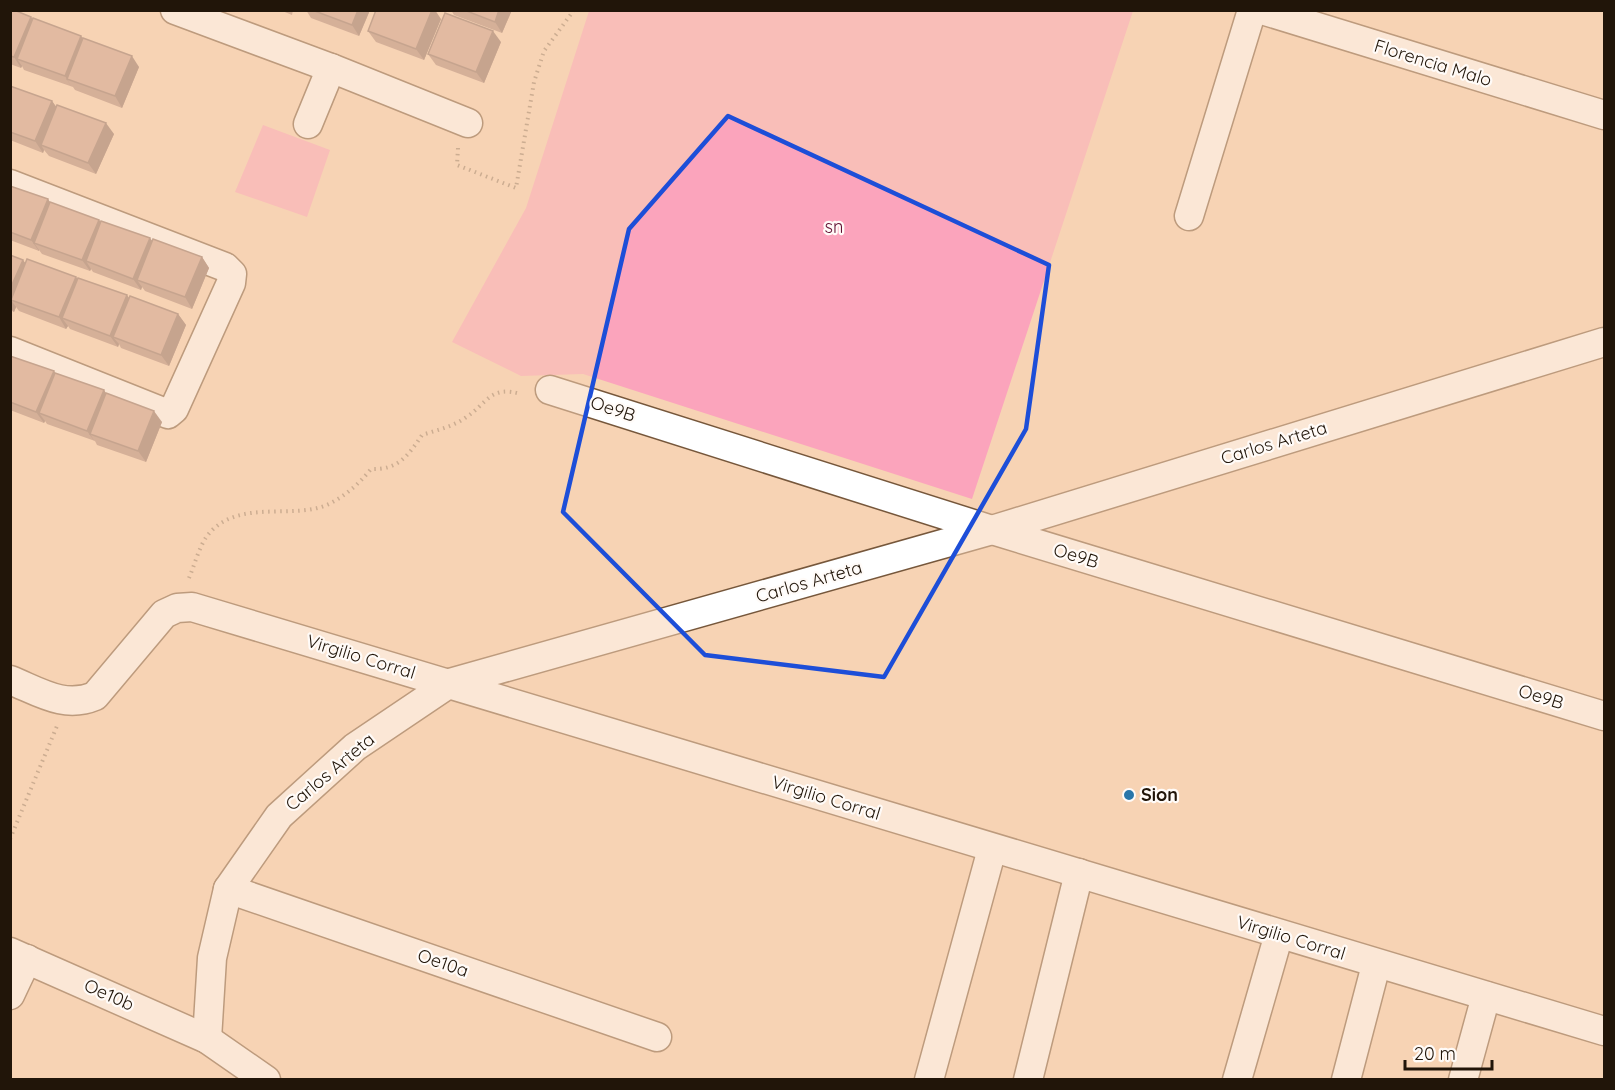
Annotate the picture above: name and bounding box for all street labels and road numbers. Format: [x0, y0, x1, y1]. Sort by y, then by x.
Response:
street label: Florencia Malo [1372, 34, 1495, 91]
street label: Oe9B [588, 390, 639, 427]
street label: Carlos Arteta [1218, 416, 1330, 470]
street label: Oe9B [1051, 538, 1101, 573]
street label: Carlos Arteta [753, 555, 865, 608]
street label: Virgilio Corral [304, 629, 418, 684]
street label: Oe9B [1516, 679, 1566, 714]
street label: Carlos Arteta [280, 728, 379, 816]
street label: Virgilio Corral [769, 770, 883, 825]
street label: Virgilio Corral [1234, 910, 1348, 965]
street label: Oe10a [415, 943, 472, 982]
street label: Oe10b [81, 973, 138, 1016]

